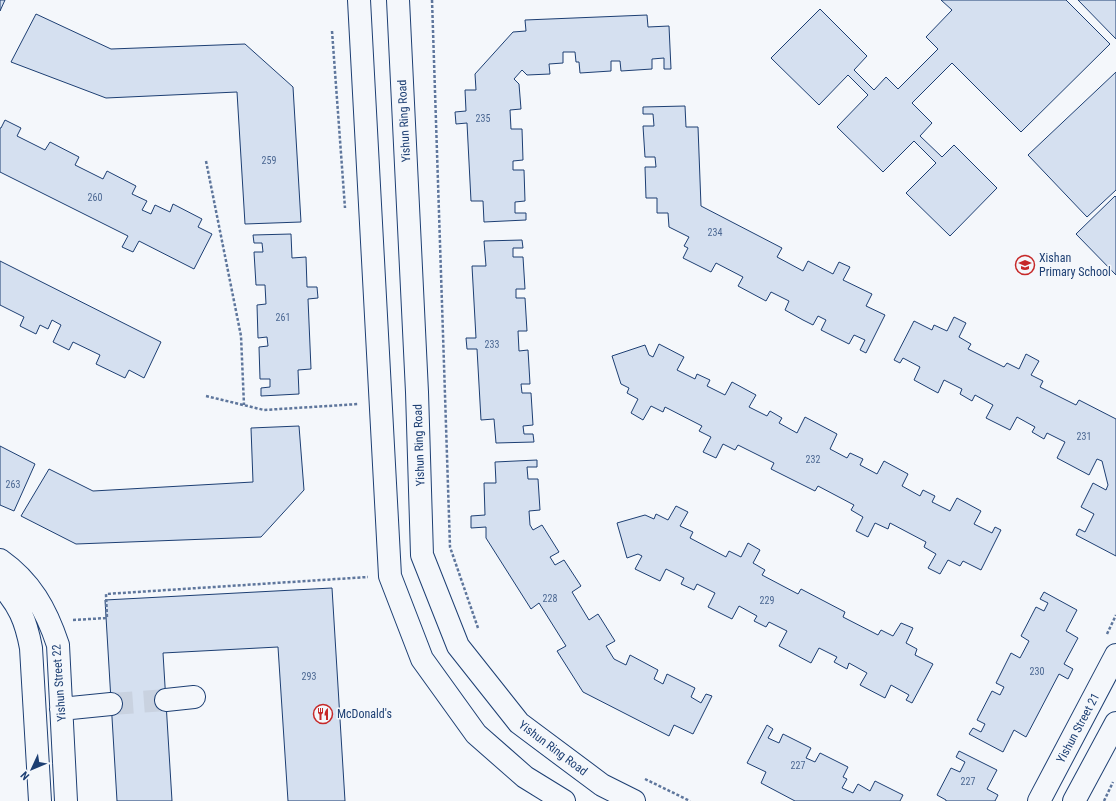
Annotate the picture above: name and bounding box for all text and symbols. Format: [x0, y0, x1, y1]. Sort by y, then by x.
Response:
street label: Yishun Ring Road [395, 79, 413, 163]
house number: 235 [476, 113, 490, 124]
house number: 259 [262, 155, 276, 166]
house number: 260 [88, 192, 102, 203]
house number: 234 [708, 227, 722, 238]
place label: Xishan Primary School [1039, 251, 1111, 279]
school or university icon: Xishan Primary School [1014, 254, 1036, 276]
house number: 261 [276, 312, 290, 323]
house number: 233 [485, 339, 499, 350]
street label: Yishun Ring Road [411, 404, 427, 486]
house number: 231 [1077, 431, 1091, 442]
house number: 232 [806, 454, 820, 465]
house number: 263 [6, 479, 20, 490]
house number: 228 [543, 593, 557, 604]
house number: 229 [760, 595, 774, 606]
street label: Yishun Street 22 [49, 644, 69, 722]
house number: 230 [1030, 666, 1044, 677]
house number: 293 [302, 671, 316, 682]
street label: Yishun Street 21 [1054, 691, 1102, 765]
restaurant icon: McDonald's [312, 703, 334, 725]
place label: McDonald's [337, 707, 392, 721]
street label: Yishun Ring Road [516, 718, 590, 778]
north arrow [12, 749, 52, 789]
house number: 227 [791, 760, 805, 771]
text: N [18, 768, 32, 783]
house number: 227 [961, 776, 975, 787]

